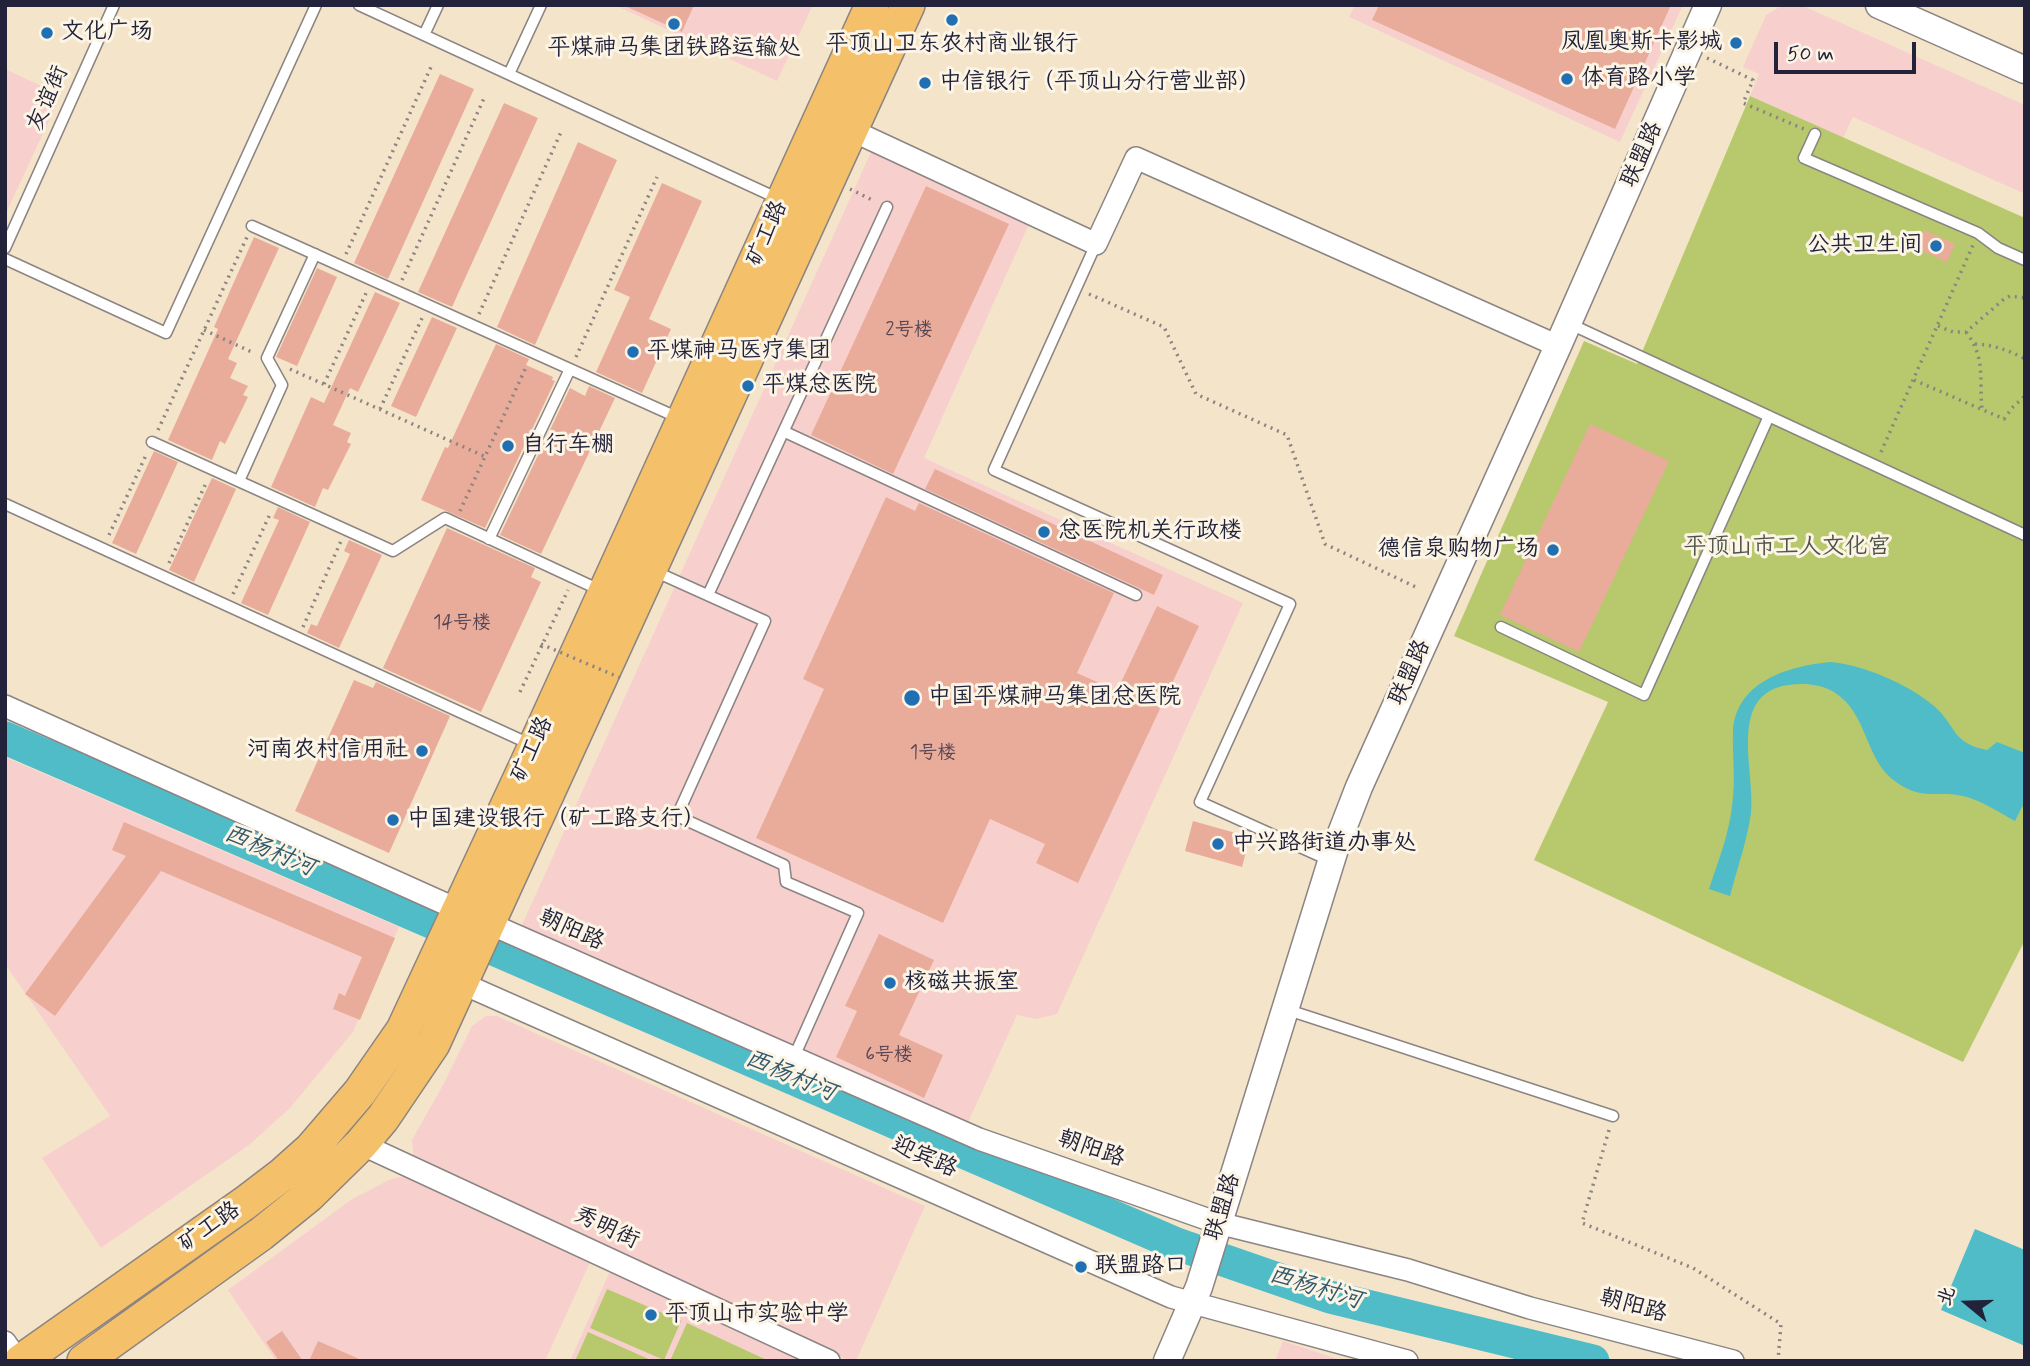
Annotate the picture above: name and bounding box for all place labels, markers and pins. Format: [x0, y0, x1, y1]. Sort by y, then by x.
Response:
marker: 平顶山卫东农村商业银行 [944, 12, 960, 28]
marker: 平煤神马集团铁路运输处 [666, 16, 682, 32]
place label: 文化广场 [61, 19, 153, 47]
marker: 文化广场 [39, 25, 55, 41]
place label: 凤凰奥斯卡影城 [1561, 29, 1722, 57]
place label: 平顶山卫东农村商业银行 [826, 31, 1078, 59]
place label: 平煤神马集团铁路运输处 [548, 35, 800, 63]
marker: 凤凰奥斯卡影城 [1728, 35, 1744, 51]
place label: 体育路小学 [1581, 65, 1696, 93]
place label: 中信银行（平顶山分行营业部） [939, 69, 1261, 97]
marker: 体育路小学 [1559, 71, 1575, 87]
marker: 中信银行（平顶山分行营业部） [917, 75, 933, 91]
place label: 公共卫生间 [1807, 232, 1922, 260]
marker: 公共卫生间 [1928, 238, 1944, 254]
place label: 平煤神马医疗集团 [647, 338, 831, 366]
marker: 平煤神马医疗集团 [625, 344, 641, 360]
place label: 平煤总医院 [762, 372, 877, 400]
marker: 平煤总医院 [740, 378, 756, 394]
place label: 自行车棚 [522, 432, 614, 460]
marker: 自行车棚 [500, 438, 516, 454]
place label: 总医院机关行政楼 [1058, 518, 1242, 546]
marker: 总医院机关行政楼 [1036, 524, 1052, 540]
place label: 德信泉购物广场 [1378, 536, 1539, 564]
marker: 德信泉购物广场 [1545, 542, 1561, 558]
place label: 中国平煤神马集团总医院 [928, 684, 1181, 712]
marker: 中国平煤神马集团总医院 [902, 688, 922, 708]
place label: 河南农村信用社 [247, 737, 408, 765]
marker: 河南农村信用社 [414, 743, 430, 759]
place label: 中国建设银行（矿工路支行） [407, 806, 706, 834]
marker: 中国建设银行（矿工路支行） [385, 812, 401, 828]
place label: 中兴路街道办事处 [1232, 830, 1416, 858]
marker: 中兴路街道办事处 [1210, 836, 1226, 852]
place label: 核磁共振室 [904, 969, 1019, 997]
marker: 核磁共振室 [882, 975, 898, 991]
place label: 联盟路口 [1095, 1253, 1187, 1281]
marker: 联盟路口 [1073, 1259, 1089, 1275]
place label: 平顶山市实验中学 [665, 1301, 849, 1329]
marker: 平顶山市实验中学 [643, 1307, 659, 1323]

